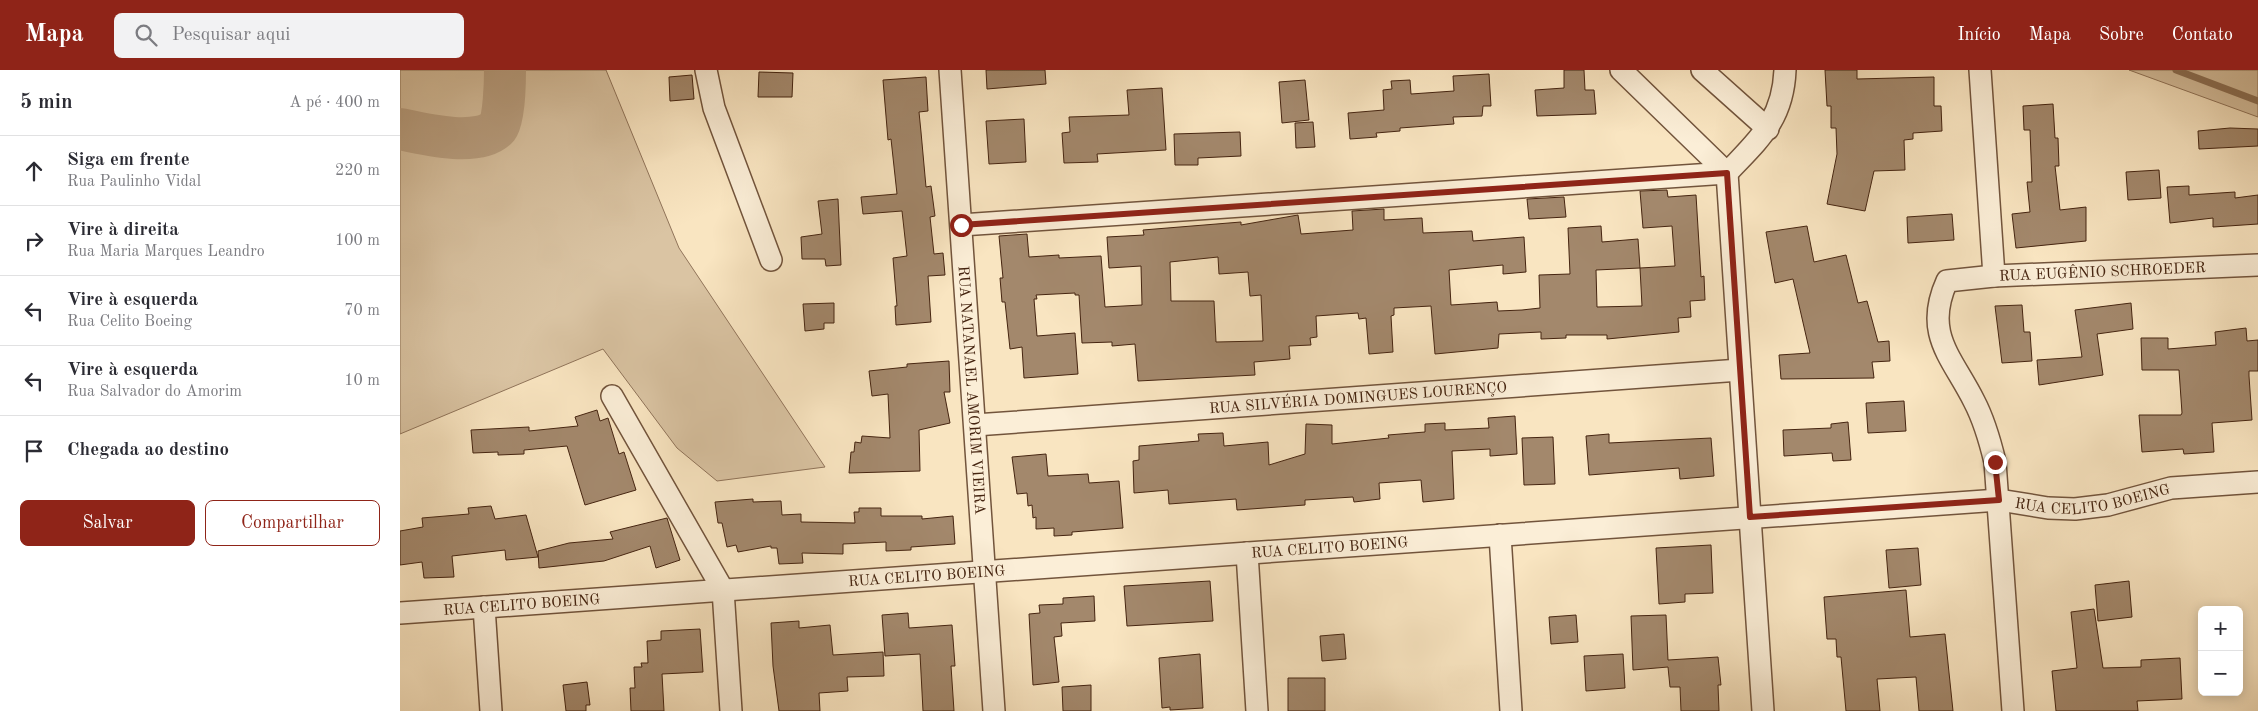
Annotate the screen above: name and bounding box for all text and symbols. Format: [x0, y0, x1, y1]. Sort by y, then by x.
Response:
search box [114, 13, 464, 58]
icon: search [132, 21, 160, 49]
text: Mapa [25, 23, 84, 47]
text: Pesquisar aqui [172, 26, 291, 45]
text: Início [1957, 26, 2001, 44]
text: Mapa [2029, 26, 2071, 44]
text: Sobre [2099, 26, 2144, 44]
text: Contato [2172, 26, 2233, 44]
text: 5 min [20, 92, 73, 113]
text: A pé · 400 m [289, 95, 380, 111]
text: Siga em frente [67, 151, 190, 170]
icon: ahead [20, 157, 48, 185]
text: 220 m [335, 163, 380, 179]
text: Rua Paulinho Vidal [67, 174, 201, 190]
route start [950, 214, 973, 237]
text: Vire à direita [67, 221, 179, 240]
icon: right [20, 227, 48, 255]
text: 100 m [335, 233, 380, 249]
text: Rua Maria Marques Leandro [67, 244, 265, 260]
street label: RUA EUGÊNIO SCHROEDER [1999, 261, 2206, 285]
street label: RUA NATANAEL AMORIM VIEIRA [954, 265, 987, 516]
text: Vire à esquerda [67, 291, 198, 310]
icon: left [20, 297, 48, 325]
text: 70 m [344, 303, 380, 319]
text: Rua Celito Boeing [67, 314, 192, 330]
text: Vire à esquerda [67, 361, 198, 380]
icon: left [20, 367, 48, 395]
text: 10 m [344, 373, 380, 389]
street label: RUA SILVÉRIA DOMINGUES LOURENÇO [1209, 381, 1508, 417]
text: Rua Salvador do Amorim [67, 384, 242, 400]
icon: arrive [20, 437, 48, 465]
text: Chegada ao destino [67, 441, 229, 460]
route end [1984, 451, 2007, 474]
street label: RUA CELITO BOEING [2014, 483, 2172, 518]
button: Salvar [20, 500, 195, 546]
button: Compartilhar [205, 500, 380, 546]
street label: RUA CELITO BOEING [1251, 536, 1409, 562]
street label: RUA CELITO BOEING [848, 564, 1006, 590]
street label: RUA CELITO BOEING [443, 593, 601, 619]
map controls [2198, 606, 2243, 696]
button: + [2198, 606, 2243, 651]
button: − [2198, 651, 2243, 696]

